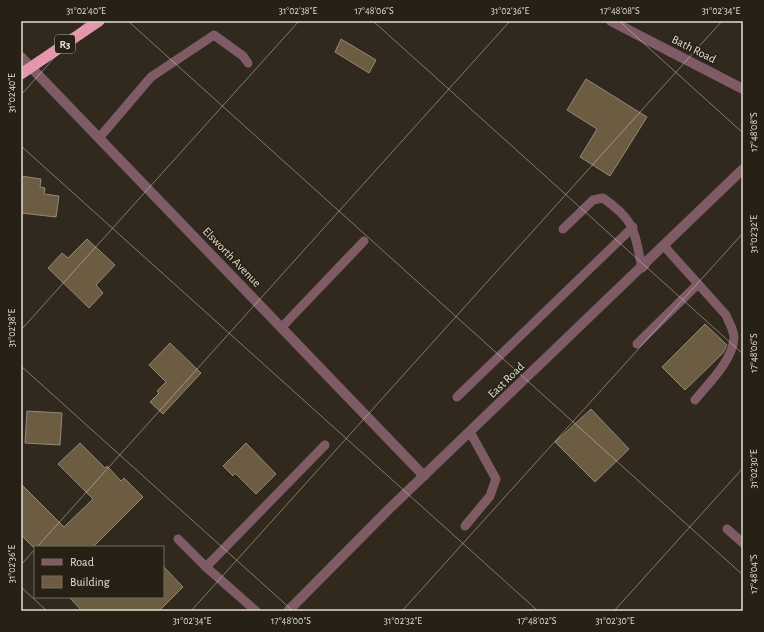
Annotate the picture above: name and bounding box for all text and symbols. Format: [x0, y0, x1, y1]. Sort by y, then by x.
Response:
text: 31°02'40"E [66, 6, 106, 16]
text: 31°02'38"E [279, 6, 317, 16]
text: 17°48'06"S [354, 6, 394, 16]
text: 31°02'36"E [491, 6, 529, 16]
text: 17°48'08"S [600, 6, 640, 16]
text: 31°02'34"E [702, 6, 740, 16]
street label: Bath Road [670, 33, 718, 65]
road number: R3 [55, 35, 75, 53]
text: 31°02'40"E [7, 73, 17, 113]
text: 17°48'08"S [749, 112, 759, 152]
text: 31°02'32"E [749, 215, 759, 253]
street label: Elsworth Avenue [201, 225, 263, 289]
text: 31°02'38"E [7, 309, 17, 347]
text: 17°48'06"S [749, 333, 759, 373]
street label: East Road [486, 360, 526, 400]
text: 31°02'30"E [749, 449, 759, 489]
text: 31°02'36"E [7, 545, 17, 583]
legend [34, 546, 164, 598]
text: 17°48'04"S [749, 554, 759, 594]
text: Road [70, 556, 94, 568]
text: Building [70, 576, 110, 588]
text: 31°02'34"E [173, 616, 211, 626]
text: 17°48'00"S [271, 616, 311, 626]
text: 31°02'32"E [384, 616, 422, 626]
text: 17°48'02"S [517, 616, 557, 626]
text: 31°02'30"E [596, 616, 635, 626]

